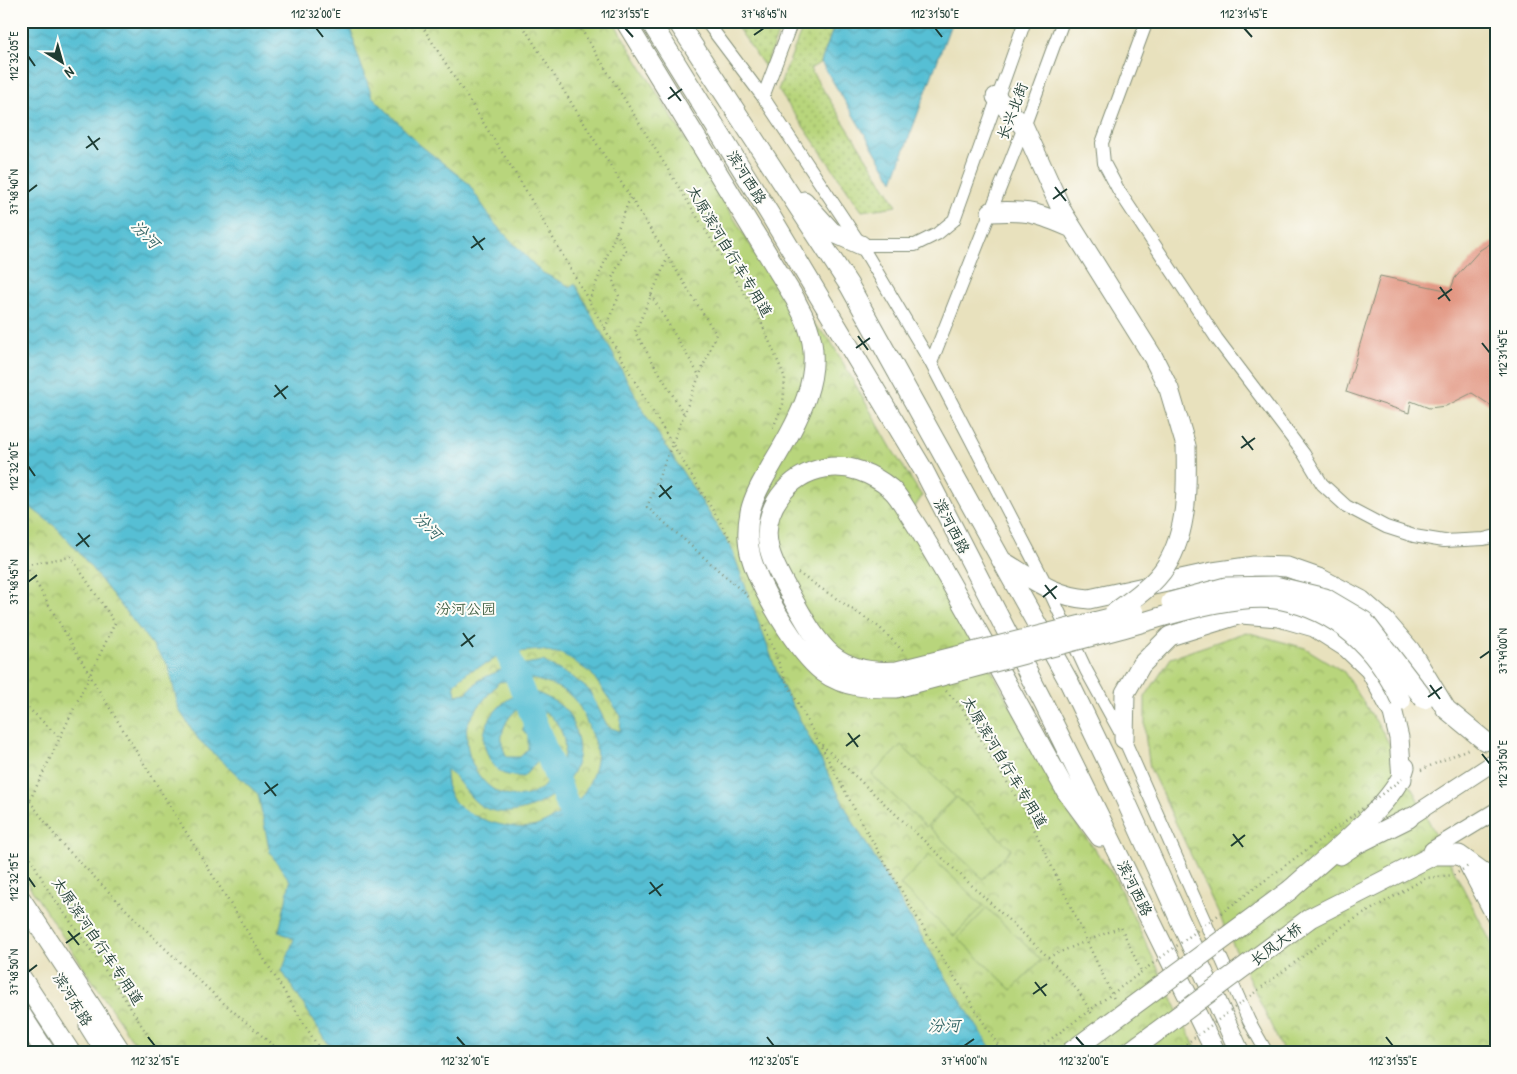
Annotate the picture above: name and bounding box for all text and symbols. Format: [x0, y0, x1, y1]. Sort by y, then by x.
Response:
text: 112°32'00"E [291, 5, 342, 22]
text: 112°31'55"E [601, 5, 650, 22]
text: 37°48'45"N [741, 5, 787, 22]
text: 112°31'50"E [911, 5, 960, 22]
text: 112°31'45"E [1220, 5, 1268, 22]
text: 112°32'05"E [5, 31, 22, 81]
north arrow [38, 38, 88, 88]
text: N [61, 63, 79, 83]
street label: 长兴北街 [991, 79, 1033, 143]
street label: 滨河西路 [722, 146, 772, 208]
text: 37°48'40"N [5, 169, 22, 215]
street label: 太原滨河自行车专用道 [682, 181, 778, 321]
water label: 汾河 [127, 215, 167, 255]
text: 112°31'45"E [1494, 329, 1511, 377]
text: 112°32'10"E [5, 441, 22, 490]
street label: 滨河西路 [929, 494, 975, 558]
water label: 汾河 [409, 506, 449, 546]
text: 37°48'45"N [5, 559, 22, 605]
park label: 汾河公园 [436, 598, 496, 619]
text: 37°49'00"N [1494, 628, 1511, 674]
street label: 太原滨河自行车专用道 [957, 692, 1053, 832]
text: 112°31'50"E [1494, 739, 1511, 788]
text: 112°32'15"E [5, 852, 22, 901]
street label: 滨河西路 [1112, 856, 1158, 920]
street label: 太原滨河自行车专用道 [47, 873, 149, 1009]
street label: 长风大桥 [1246, 918, 1306, 970]
text: 37°48'50"N [5, 949, 22, 995]
street label: 滨河东路 [48, 968, 98, 1030]
water label: 汾河 [928, 1014, 963, 1036]
text: 112°32'15"E [131, 1052, 180, 1069]
text: 112°32'10"E [441, 1052, 490, 1069]
text: 112°32'05"E [749, 1052, 799, 1069]
text: 37°49'00"N [941, 1052, 987, 1069]
text: 112°32'00"E [1059, 1052, 1110, 1069]
text: 112°31'55"E [1369, 1052, 1418, 1069]

